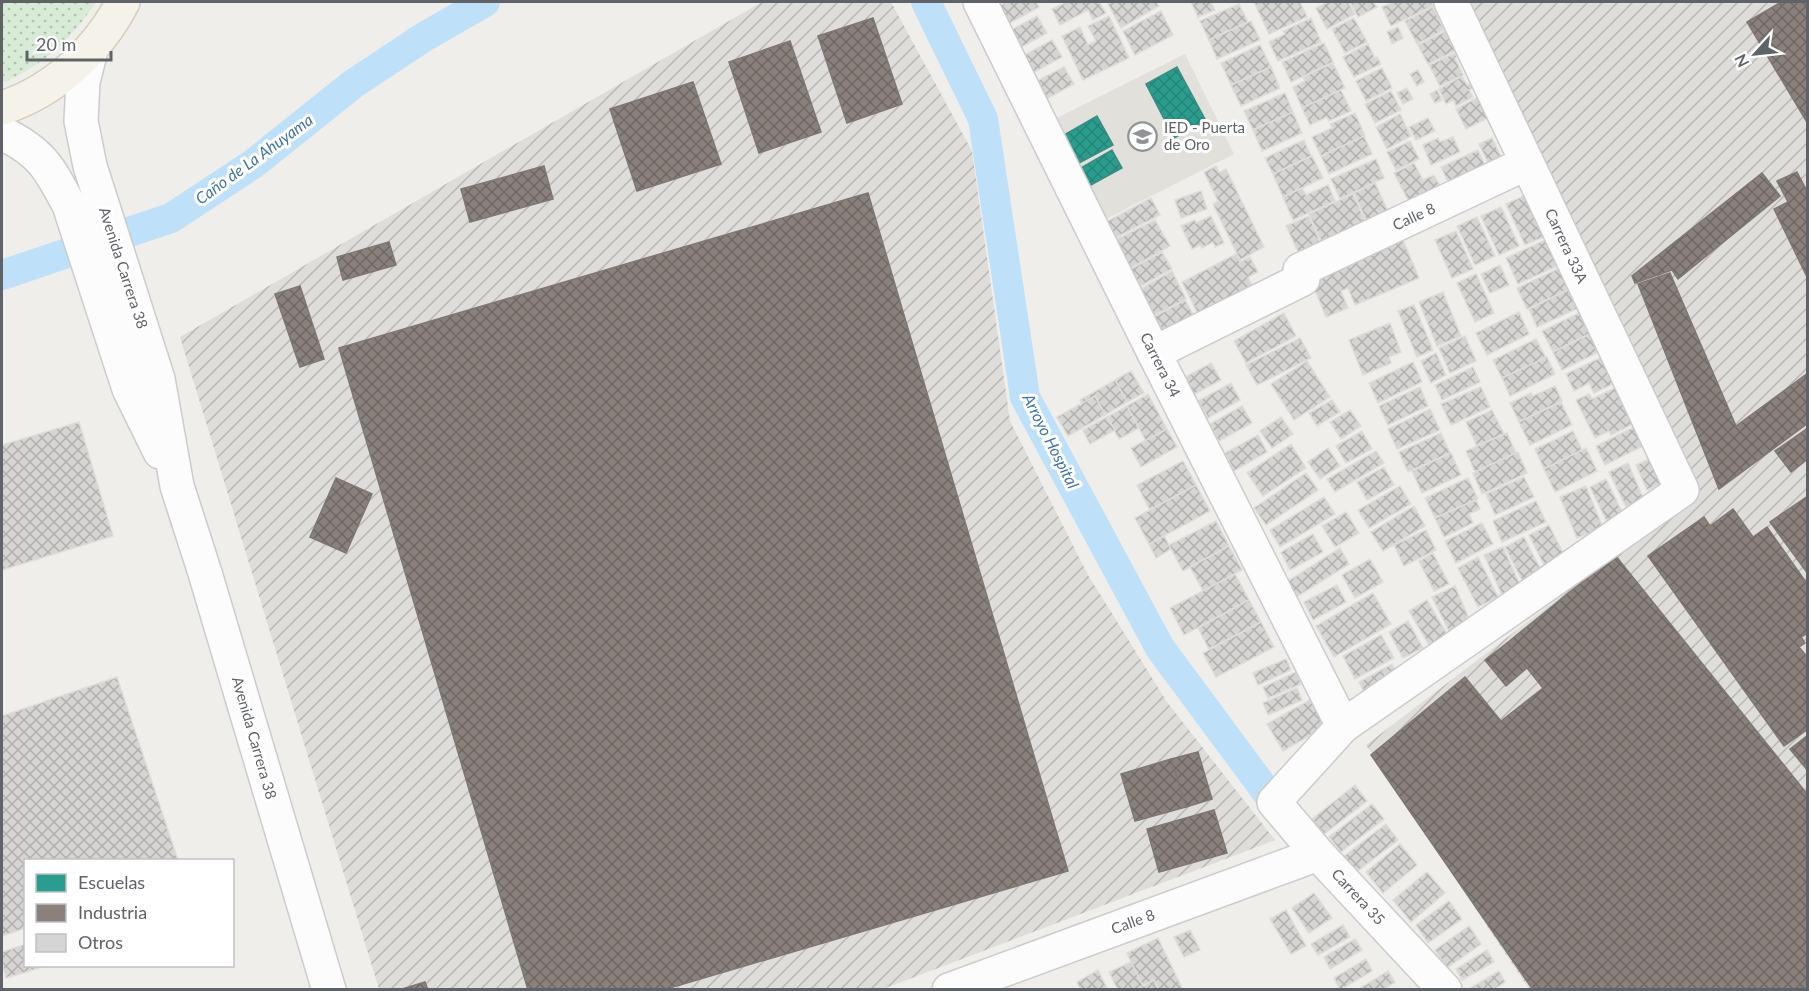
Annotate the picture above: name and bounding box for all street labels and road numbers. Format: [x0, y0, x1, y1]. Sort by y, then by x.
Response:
street label: Calle 8 [1389, 198, 1438, 234]
street label: Avenida Carrera 38 [96, 205, 152, 331]
street label: Carrera 33A [1542, 205, 1592, 286]
street label: Carrera 34 [1137, 329, 1185, 400]
street label: Avenida Carrera 38 [229, 674, 281, 801]
street label: Carrera 35 [1328, 865, 1389, 928]
street label: Calle 8 [1108, 905, 1157, 937]

